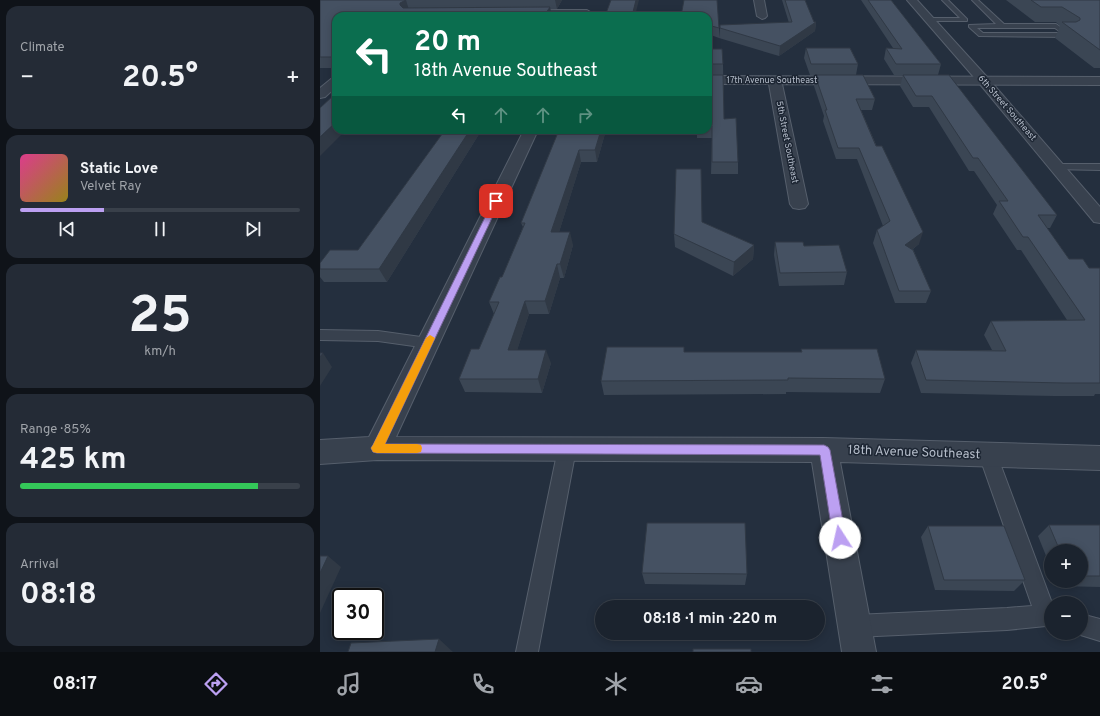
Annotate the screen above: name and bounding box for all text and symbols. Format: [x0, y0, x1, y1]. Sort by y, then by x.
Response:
text: 20 m [414, 25, 481, 61]
icon: left [348, 28, 400, 80]
text: Climate [20, 40, 65, 56]
text: 20.5° [122, 60, 198, 97]
text: 18th Avenue Southeast [414, 60, 598, 83]
text: − [20, 65, 34, 92]
text: + [286, 65, 300, 92]
street label: 6th Street Southeast [975, 73, 1039, 143]
street label: 17th Avenue Southeast [727, 75, 817, 86]
street label: 5th Street Southeast [774, 100, 800, 184]
icon: left [448, 104, 470, 126]
icon: ahead [490, 104, 512, 126]
icon: ahead [532, 104, 554, 126]
icon: right [574, 104, 596, 126]
text: Static Love [80, 160, 158, 179]
text: Velvet Ray [80, 179, 141, 195]
pin [479, 184, 513, 218]
icon: arrive [485, 190, 507, 212]
icon: previous [56, 218, 78, 240]
icon: pause [149, 218, 171, 240]
icon: next [242, 218, 264, 240]
text: 25 [128, 285, 192, 351]
text: km/h [144, 344, 176, 360]
text: Range · 85% [20, 422, 91, 438]
text: 425 km [20, 442, 127, 479]
street label: 18th Avenue Southeast [847, 443, 981, 463]
position arrow [819, 517, 861, 559]
map controls [1044, 544, 1088, 640]
button: + [1044, 544, 1088, 588]
text: Arrival [20, 557, 59, 573]
text: 08:18 [20, 577, 97, 614]
speed limit sign: 30 [332, 588, 384, 640]
button: − [1044, 596, 1088, 640]
text: 08:18 · 1 min · 220 m [643, 610, 777, 629]
icon: directions [202, 670, 230, 698]
icon: music [335, 670, 363, 698]
icon: phone [469, 670, 497, 698]
icon: climate [602, 670, 630, 698]
icon: car [735, 670, 763, 698]
icon: filters [868, 670, 896, 698]
text: 08:17 [53, 673, 97, 696]
text: 20.5° [1002, 673, 1047, 696]

